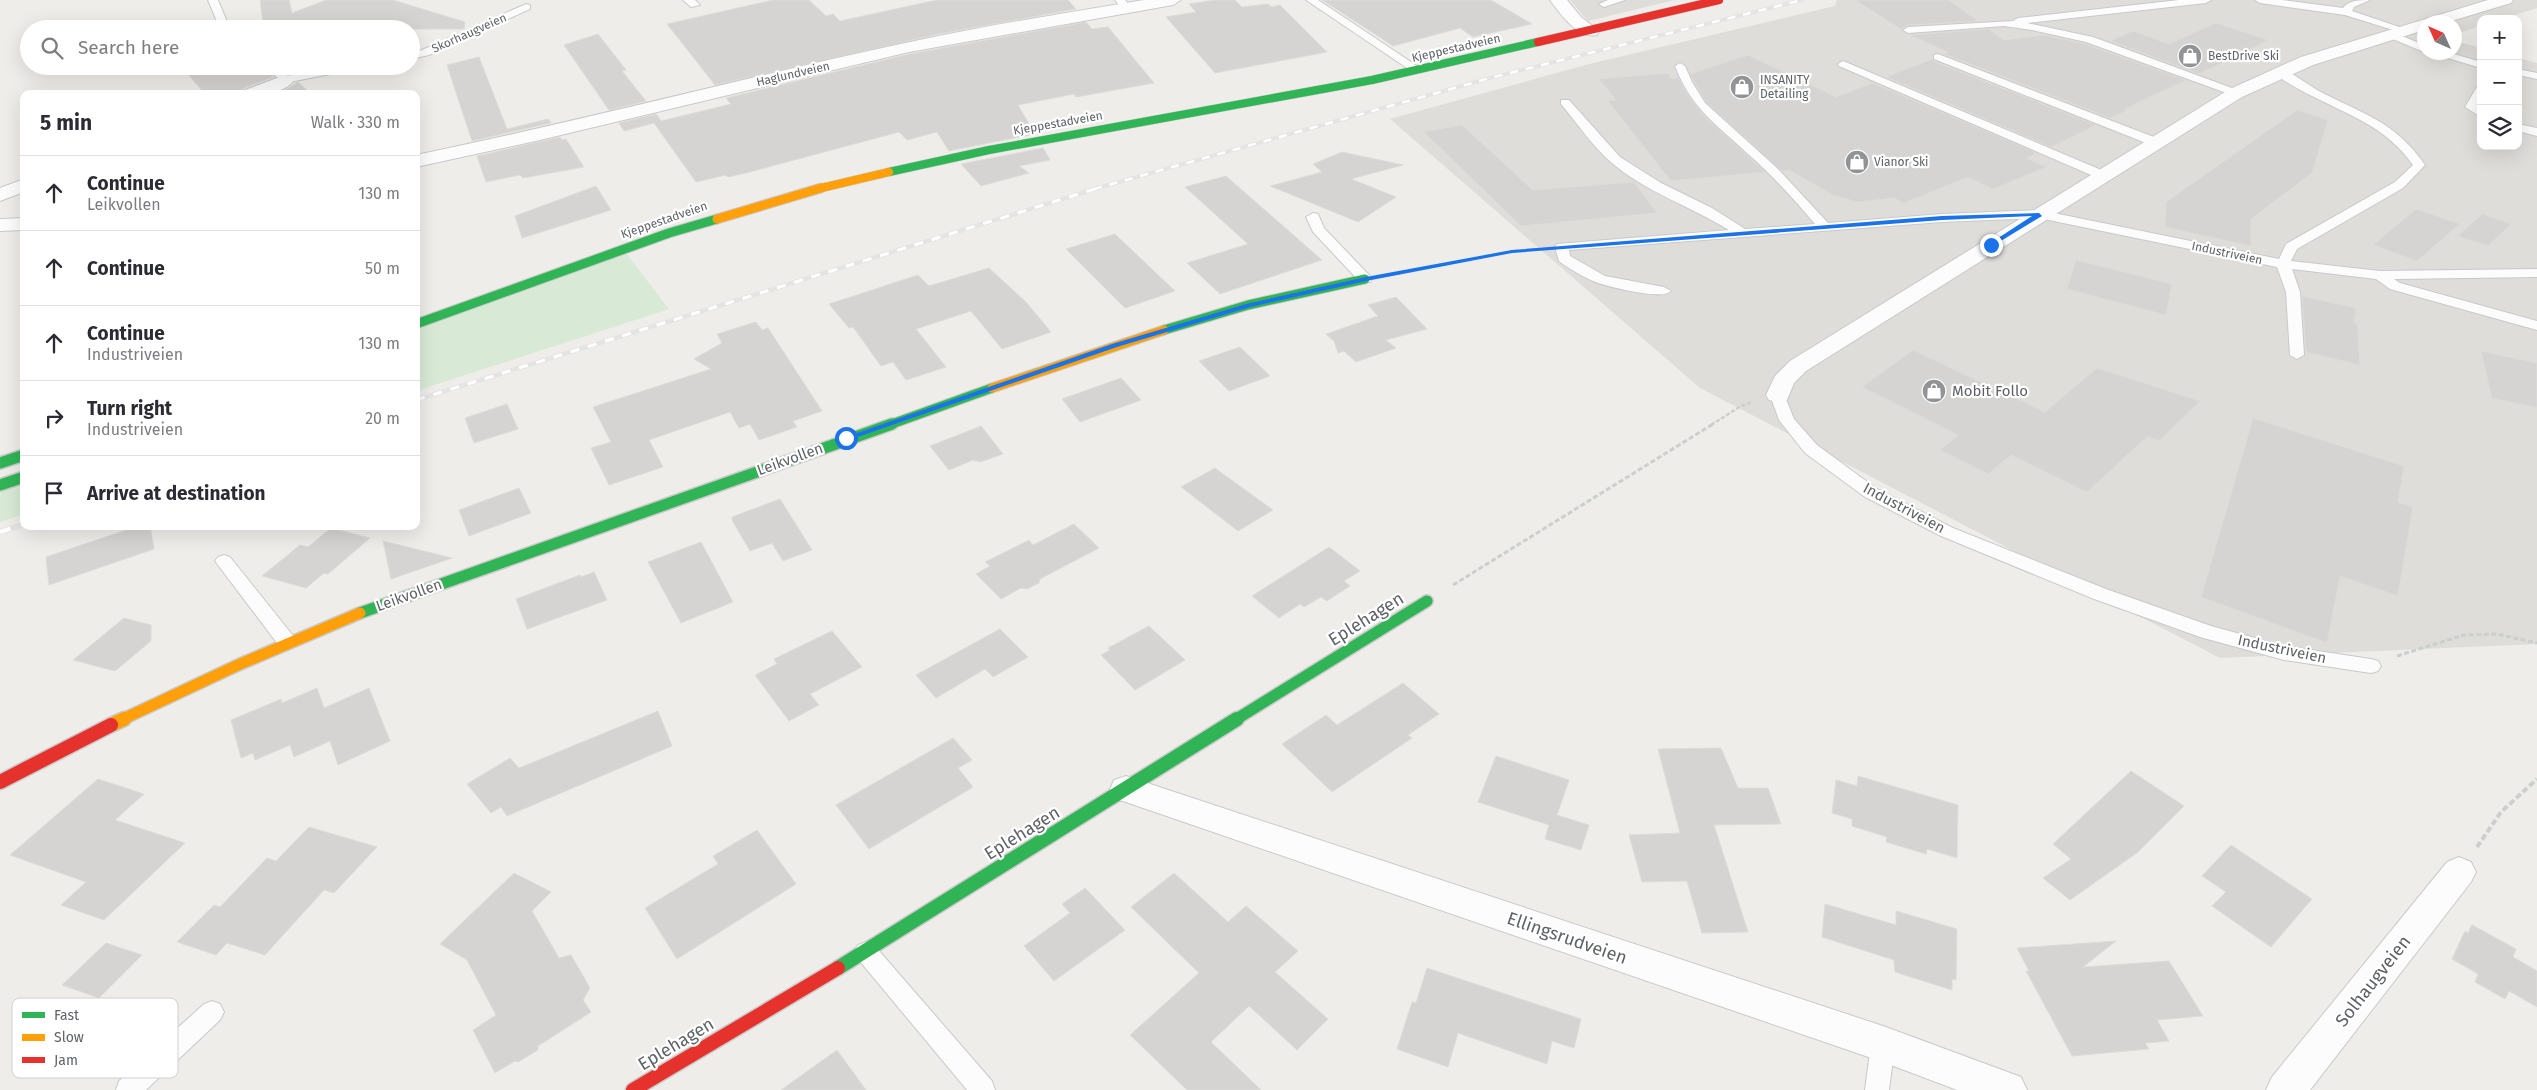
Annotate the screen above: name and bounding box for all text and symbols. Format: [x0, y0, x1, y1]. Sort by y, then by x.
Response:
street label: Skorhaugveien [429, 10, 509, 56]
north arrow [2417, 15, 2462, 60]
map controls [2477, 15, 2522, 150]
button: + [2477, 15, 2522, 60]
search box [20, 20, 420, 75]
street label: Kjeppestadveien [1410, 31, 1502, 65]
icon: search [38, 34, 66, 62]
text: Search here [78, 36, 179, 59]
shop icon: BestDrive Ski [2177, 43, 2203, 69]
place label: BestDrive Ski [2208, 49, 2279, 63]
street label: Haglundveien [755, 59, 831, 89]
button: − [2477, 60, 2522, 105]
place label: INSANITY Detailing [1760, 73, 1810, 101]
shop icon: INSANITY Detailing [1729, 74, 1755, 100]
button: layers [2477, 105, 2522, 150]
street label: Kjeppestadveien [1012, 108, 1104, 138]
text: 5 min [40, 110, 92, 136]
text: Walk · 330 m [311, 113, 400, 132]
shop icon: Vianor Ski [1844, 149, 1870, 175]
place label: Vianor Ski [1874, 155, 1929, 169]
text: Continue [87, 172, 165, 195]
icon: ahead [40, 179, 68, 207]
text: 130 m [358, 184, 400, 203]
text: Leikvollen [87, 195, 161, 214]
street label: Kjeppestadveien [619, 199, 709, 241]
route end [1980, 234, 2003, 257]
street label: Industriveien [2190, 239, 2264, 267]
icon: ahead [40, 254, 68, 282]
text: Continue [87, 257, 165, 280]
text: 50 m [365, 259, 400, 278]
text: Continue [87, 322, 165, 345]
icon: ahead [40, 329, 68, 357]
text: 130 m [358, 334, 400, 353]
text: Industriveien [87, 345, 183, 364]
shop icon: Mobit Follo [1921, 378, 1947, 404]
place label: Mobit Follo [1952, 382, 2028, 400]
text: Turn right [87, 397, 172, 420]
icon: right [40, 404, 68, 432]
text: 20 m [365, 409, 400, 428]
text: Industriveien [87, 420, 183, 439]
route start [835, 427, 858, 450]
street label: Leikvollen [755, 439, 825, 479]
icon: arrive [40, 479, 68, 507]
street label: Industriveien [1860, 479, 1948, 537]
text: Arrive at destination [87, 482, 266, 505]
street label: Leikvollen [374, 575, 444, 615]
street label: Eplehagen [1324, 587, 1408, 651]
street label: Industriveien [2236, 631, 2328, 667]
street label: Eplehagen [980, 801, 1064, 865]
street label: Ellingsrudveien [1504, 907, 1630, 969]
street label: Solhaugveien [2331, 931, 2415, 1031]
legend [12, 998, 178, 1078]
text: Fast [54, 1007, 80, 1024]
street label: Eplehagen [634, 1013, 718, 1075]
text: Slow [54, 1029, 84, 1046]
text: Jam [54, 1052, 78, 1069]

